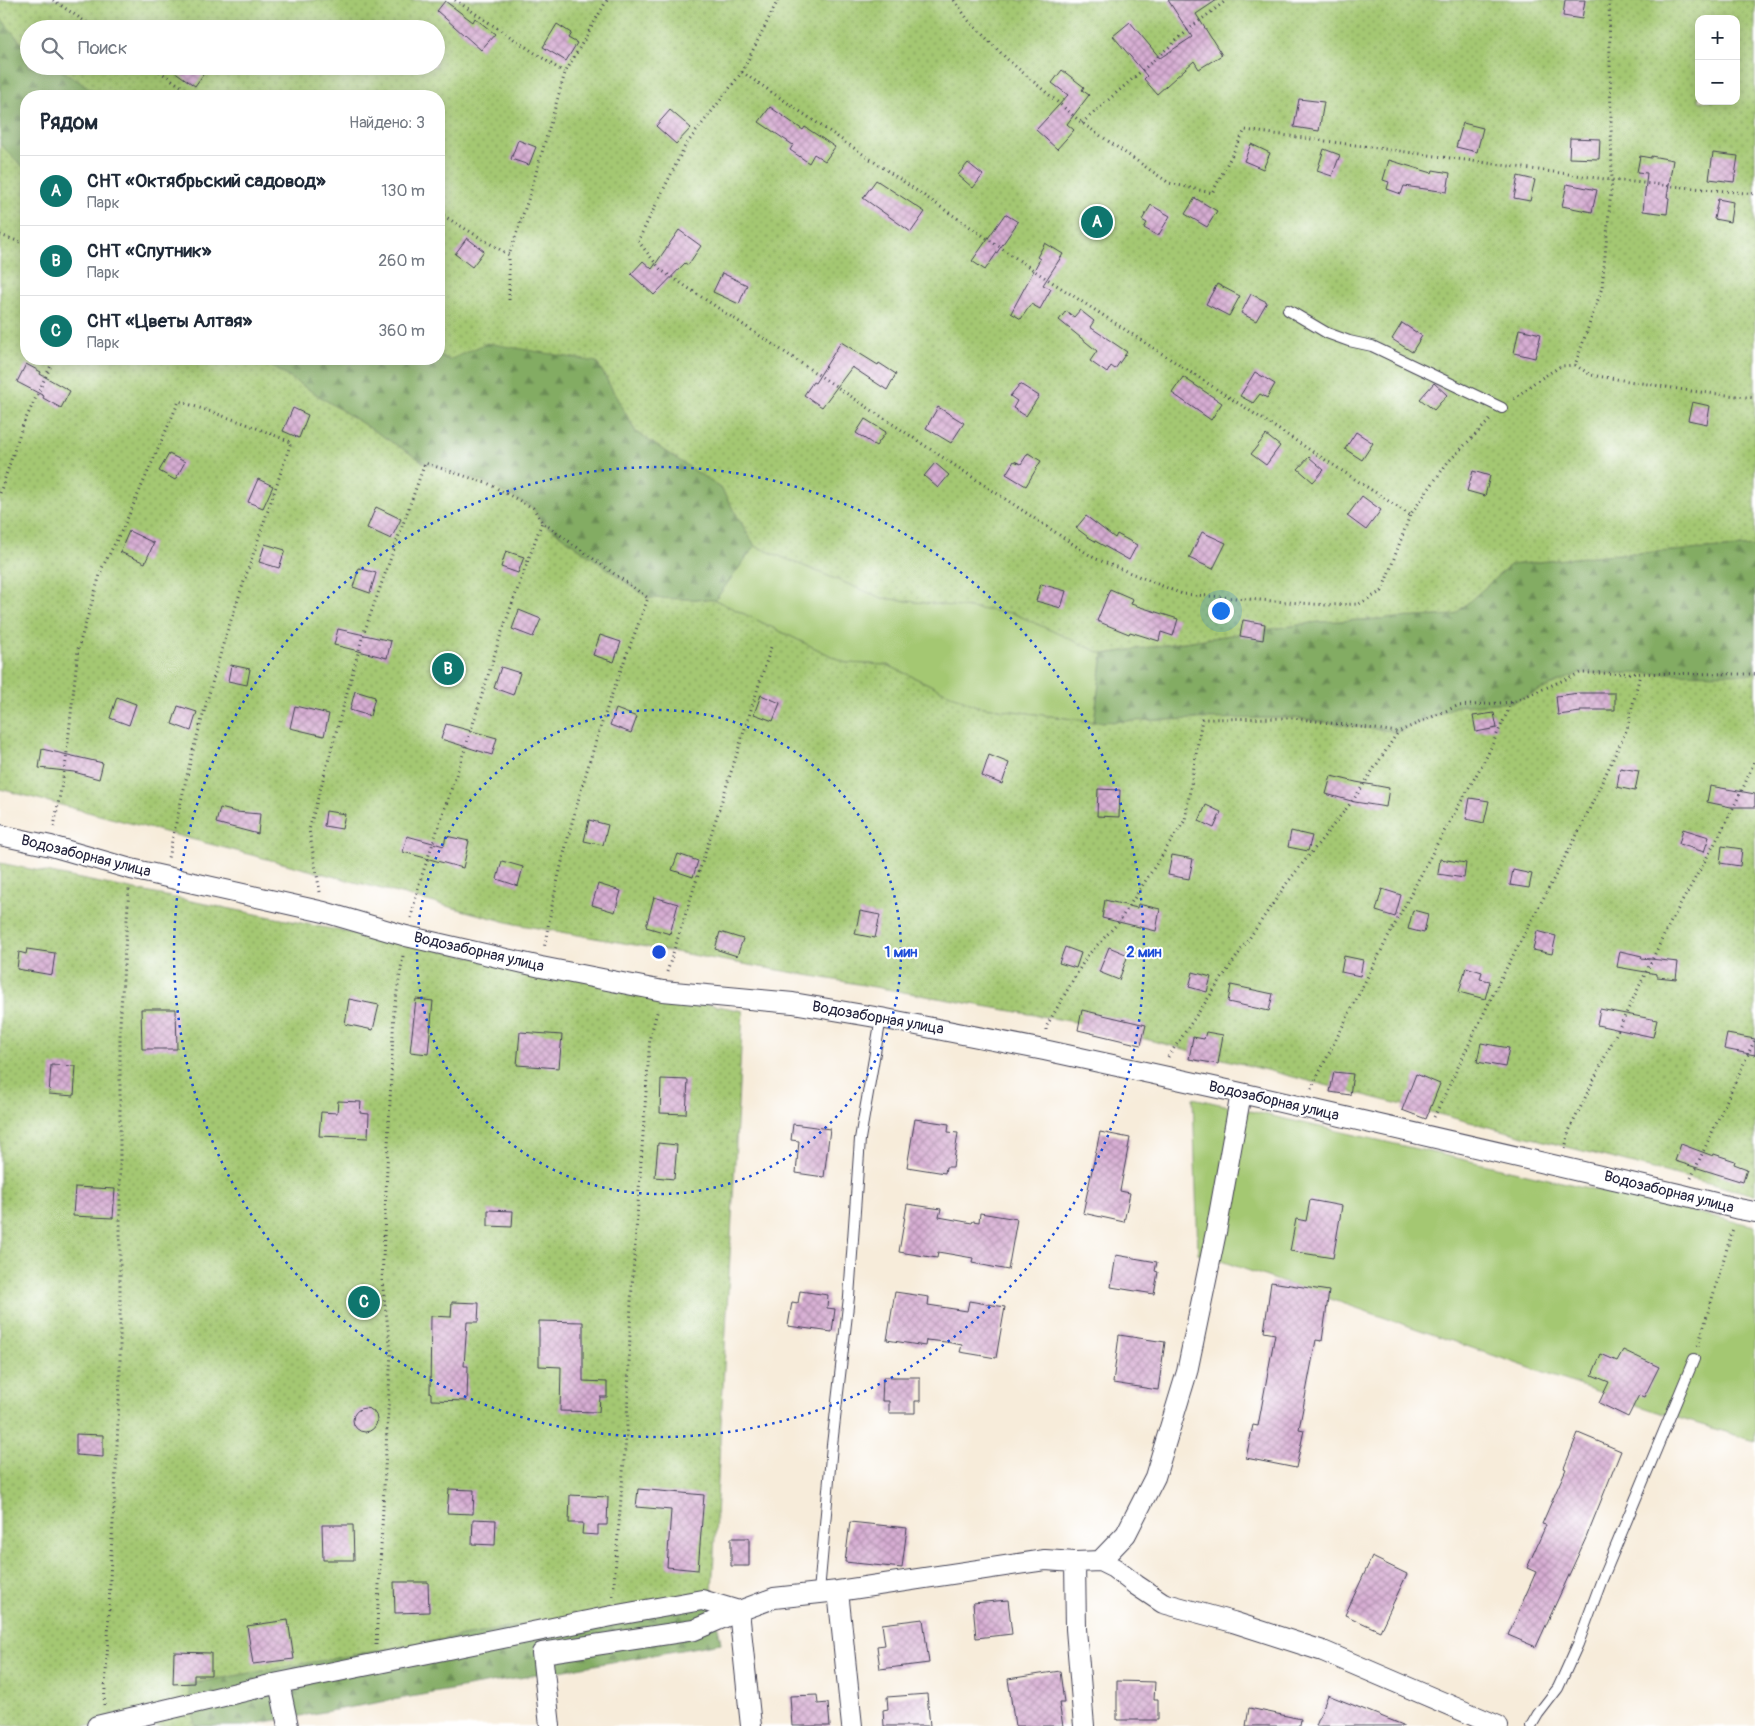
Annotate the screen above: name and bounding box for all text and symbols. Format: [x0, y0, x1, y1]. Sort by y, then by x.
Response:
map controls [1695, 15, 1740, 105]
button: + [1695, 15, 1740, 60]
search box [20, 20, 445, 75]
icon: search [38, 34, 66, 62]
text: Поиск [78, 36, 128, 60]
button: − [1695, 60, 1740, 105]
text: Рядом [40, 109, 98, 136]
text: Найдено: 3 [349, 113, 425, 133]
text: СНТ «Октябрьский садовод» [87, 169, 326, 193]
text: A [51, 181, 61, 201]
text: 130 m [381, 181, 425, 201]
text: Парк [87, 193, 120, 213]
pin: A [1081, 203, 1113, 241]
text: СНТ «Спутник» [87, 239, 211, 263]
text: B [51, 251, 61, 271]
text: 260 m [378, 251, 425, 271]
text: Парк [87, 263, 120, 283]
text: СНТ «Цветы Алтая» [87, 309, 252, 333]
text: C [51, 321, 61, 341]
text: 360 m [378, 321, 425, 341]
text: Парк [87, 333, 120, 353]
your location [1208, 598, 1234, 624]
pin: B [432, 650, 464, 688]
street label: Водозаборная улица [19, 831, 153, 881]
street label: Водозаборная улица [412, 928, 546, 976]
centre of rings [650, 943, 668, 961]
text: 1 мин [884, 943, 918, 962]
text: 2 мин [1126, 943, 1162, 962]
street label: Водозаборная улица [811, 997, 945, 1039]
street label: Водозаборная улица [1207, 1077, 1341, 1125]
street label: Водозаборная улица [1602, 1167, 1736, 1217]
pin: C [348, 1283, 380, 1321]

